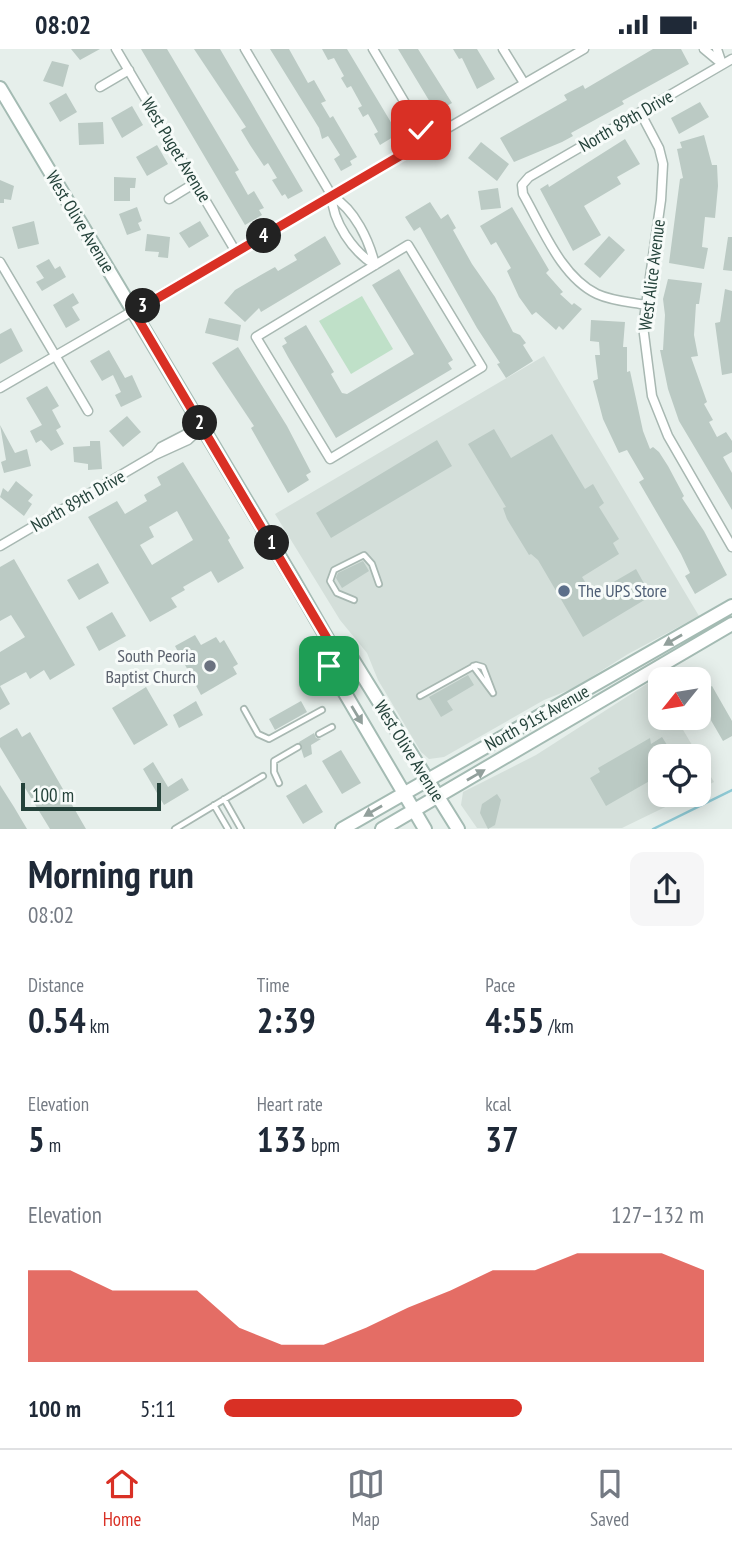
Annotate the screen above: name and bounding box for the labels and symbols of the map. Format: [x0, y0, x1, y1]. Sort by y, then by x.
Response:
street label: North 89th Drive [574, 84, 677, 157]
street label: West Puget Avenue [136, 93, 217, 206]
pin [391, 100, 451, 160]
street label: West Olive Avenue [41, 167, 120, 277]
street label: West Alice Avenue [633, 218, 670, 332]
pin: 4 [246, 219, 282, 253]
pin: 3 [125, 289, 160, 323]
pin: 2 [182, 405, 218, 441]
street label: North 89th Drive [26, 464, 129, 537]
pin: 1 [254, 525, 290, 561]
place label: The UPS Store [578, 579, 667, 602]
marker: The UPS Store [556, 583, 572, 599]
one-way arrow [663, 634, 683, 646]
pin [299, 636, 359, 696]
place label: South Peoria Baptist Church [106, 644, 196, 688]
marker: South Peoria Baptist Church [202, 658, 218, 674]
north arrow [648, 667, 710, 730]
street label: North 91st Avenue [481, 679, 593, 756]
street label: West Olive Avenue [369, 696, 450, 806]
one-way arrow [351, 705, 364, 724]
one-way arrow [467, 768, 486, 781]
scale bar [21, 779, 161, 811]
one-way arrow [363, 804, 382, 817]

